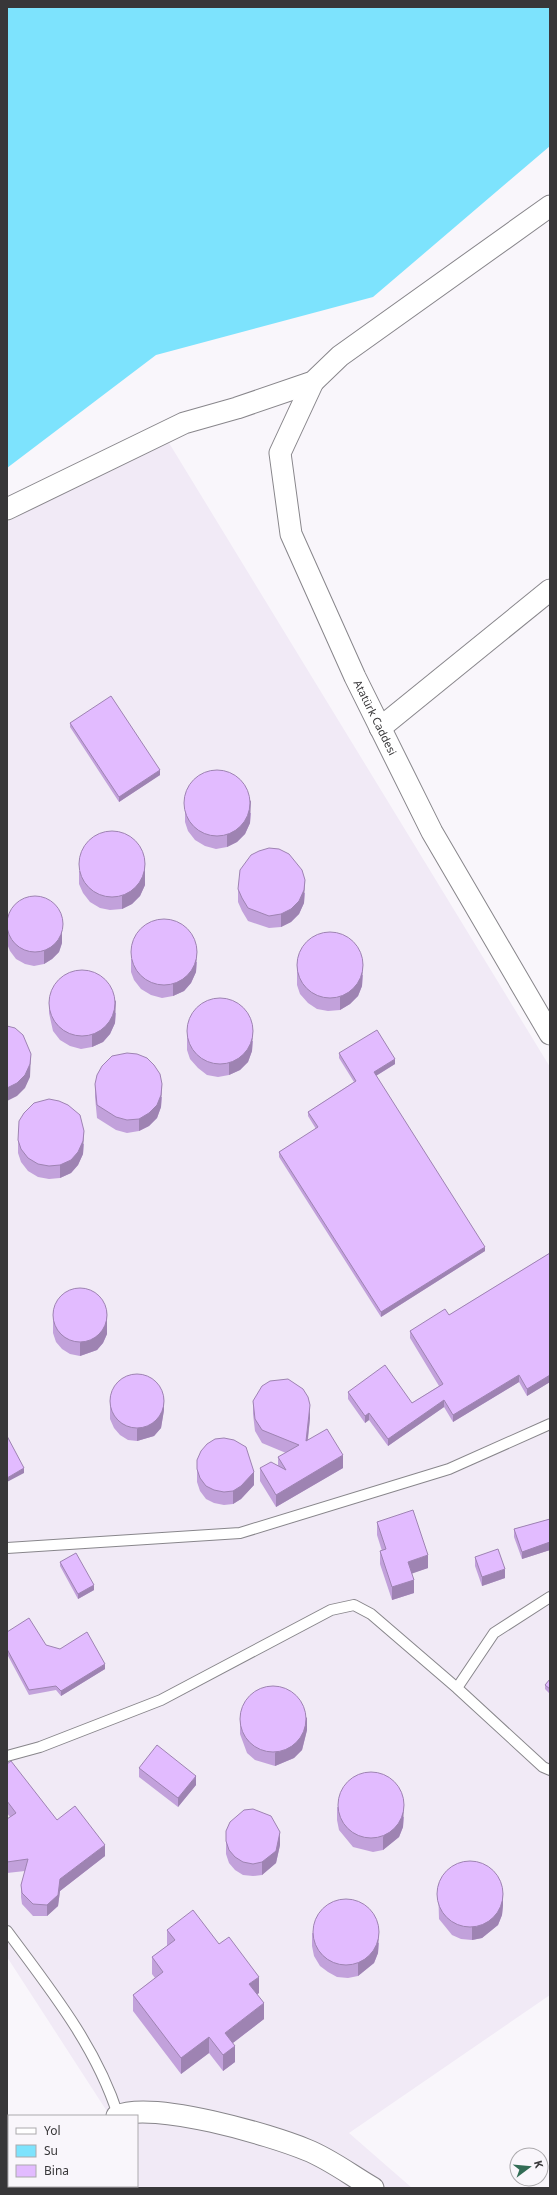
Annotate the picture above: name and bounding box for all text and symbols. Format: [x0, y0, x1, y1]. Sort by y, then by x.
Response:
street label: Atatürk Caddesi [351, 677, 401, 758]
legend [8, 2115, 138, 2187]
text: Yol [44, 2122, 61, 2139]
text: Su [44, 2142, 58, 2159]
north arrow [509, 2147, 549, 2187]
text: K [531, 2159, 548, 2170]
text: Bina [44, 2162, 69, 2179]

